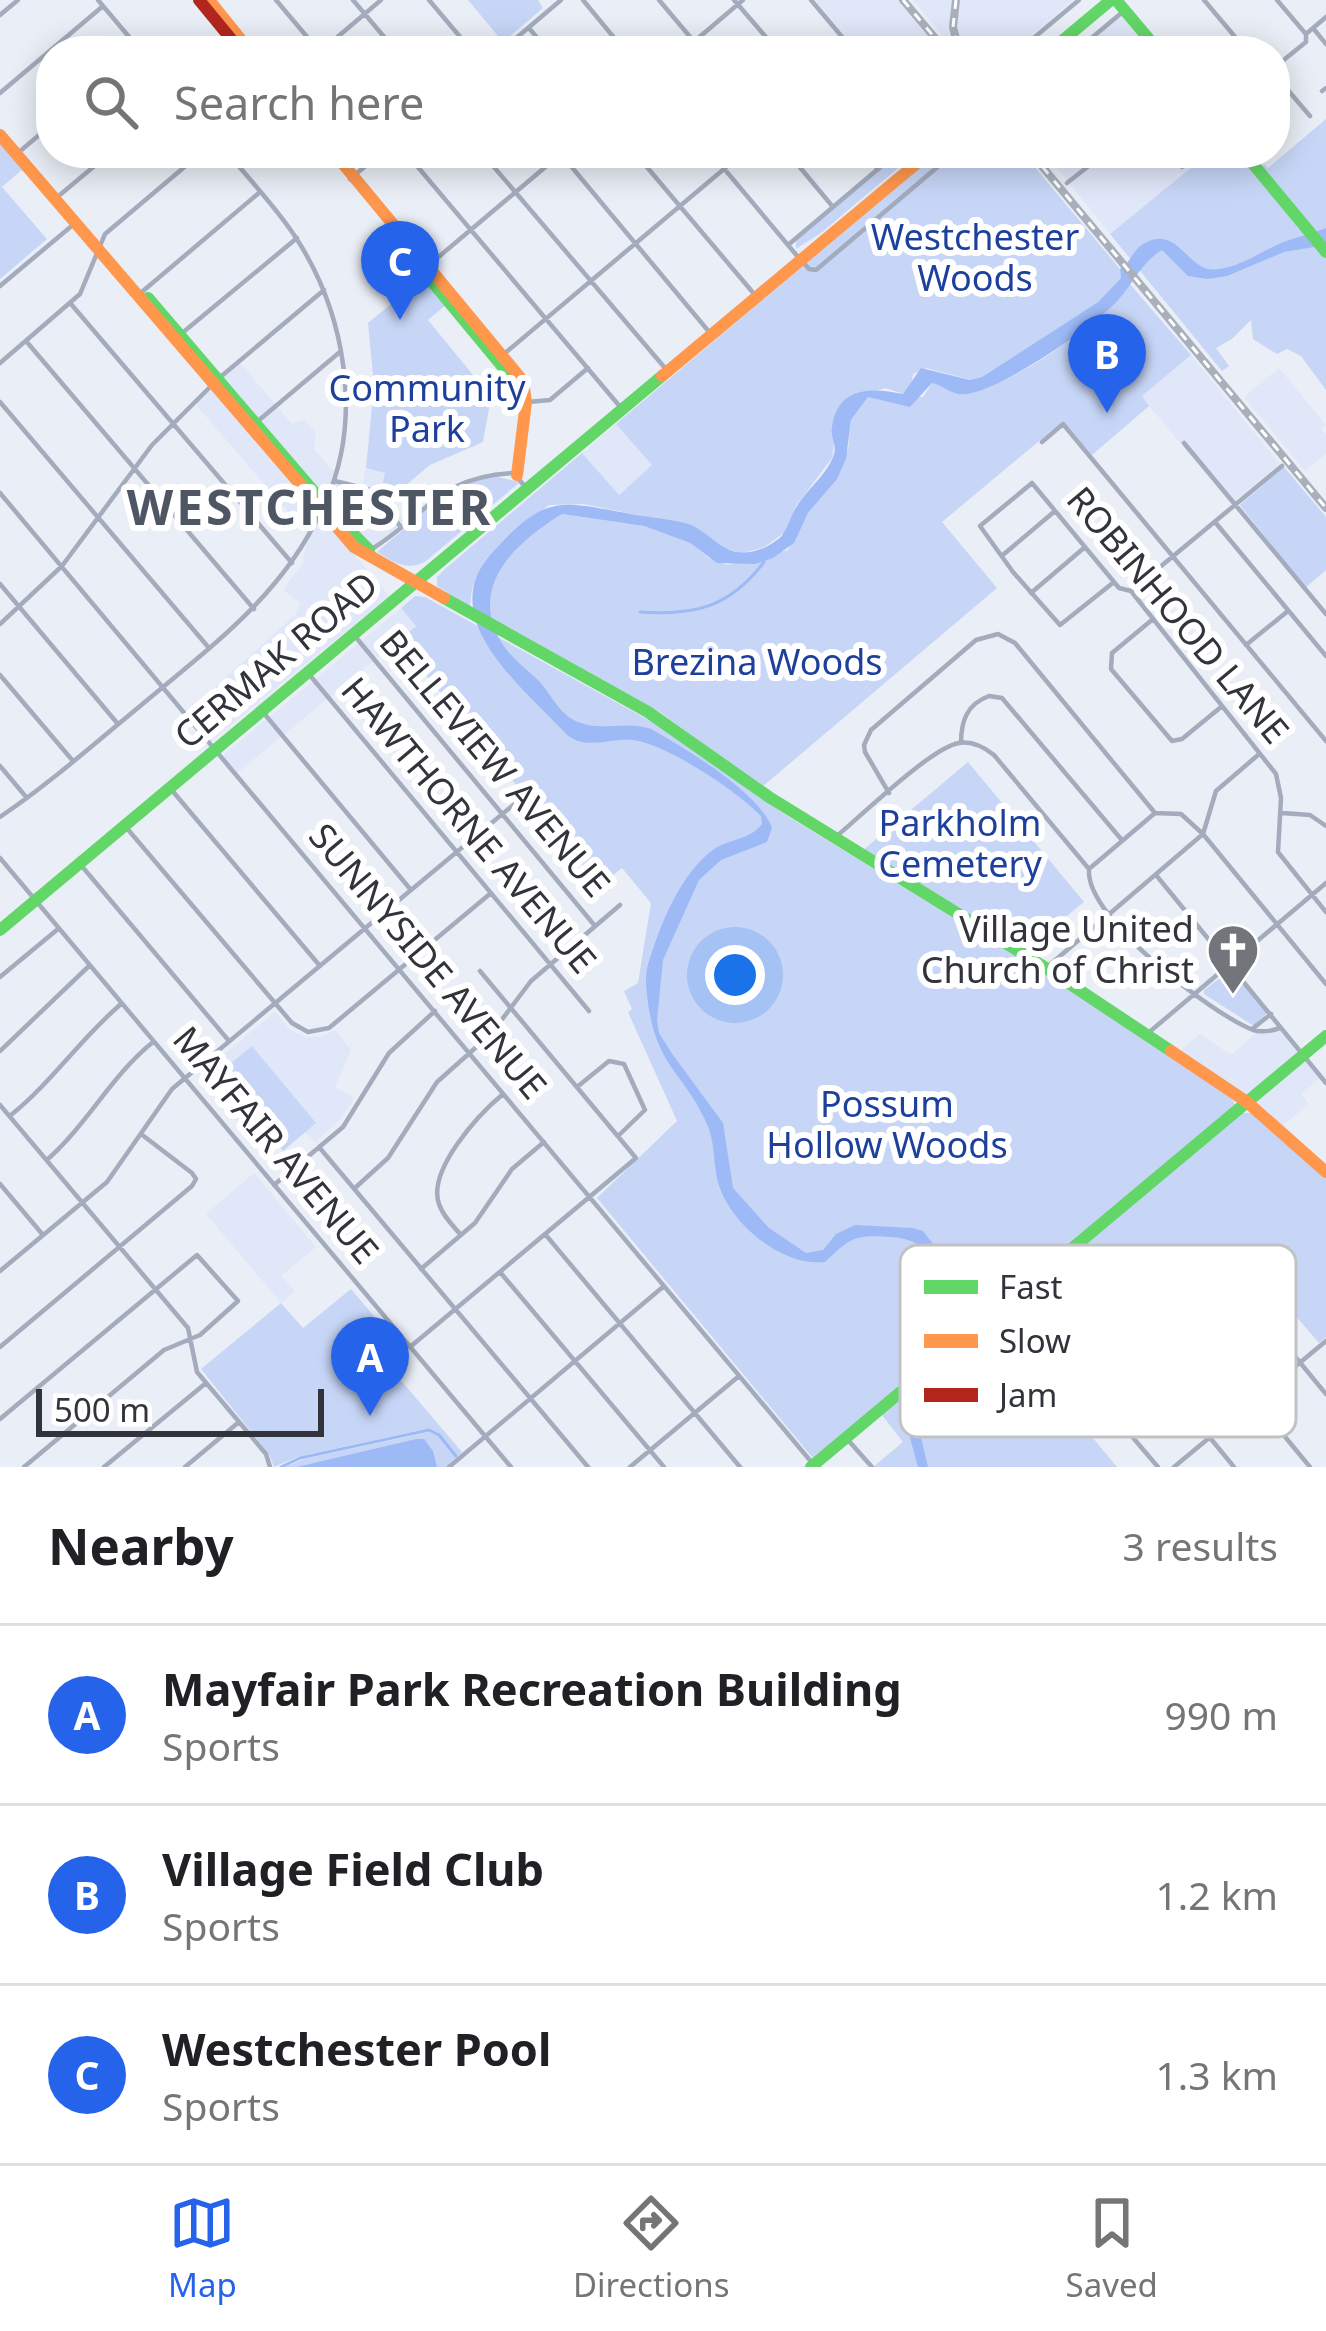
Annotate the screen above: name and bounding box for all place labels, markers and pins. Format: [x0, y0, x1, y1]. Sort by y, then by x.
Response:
pin: C [361, 221, 439, 320]
pin: B [1068, 314, 1146, 413]
place label: Village United Church of Christ [921, 904, 1194, 994]
church icon: Village United Church of Christ [1205, 922, 1261, 996]
pin: A [331, 1317, 409, 1416]

